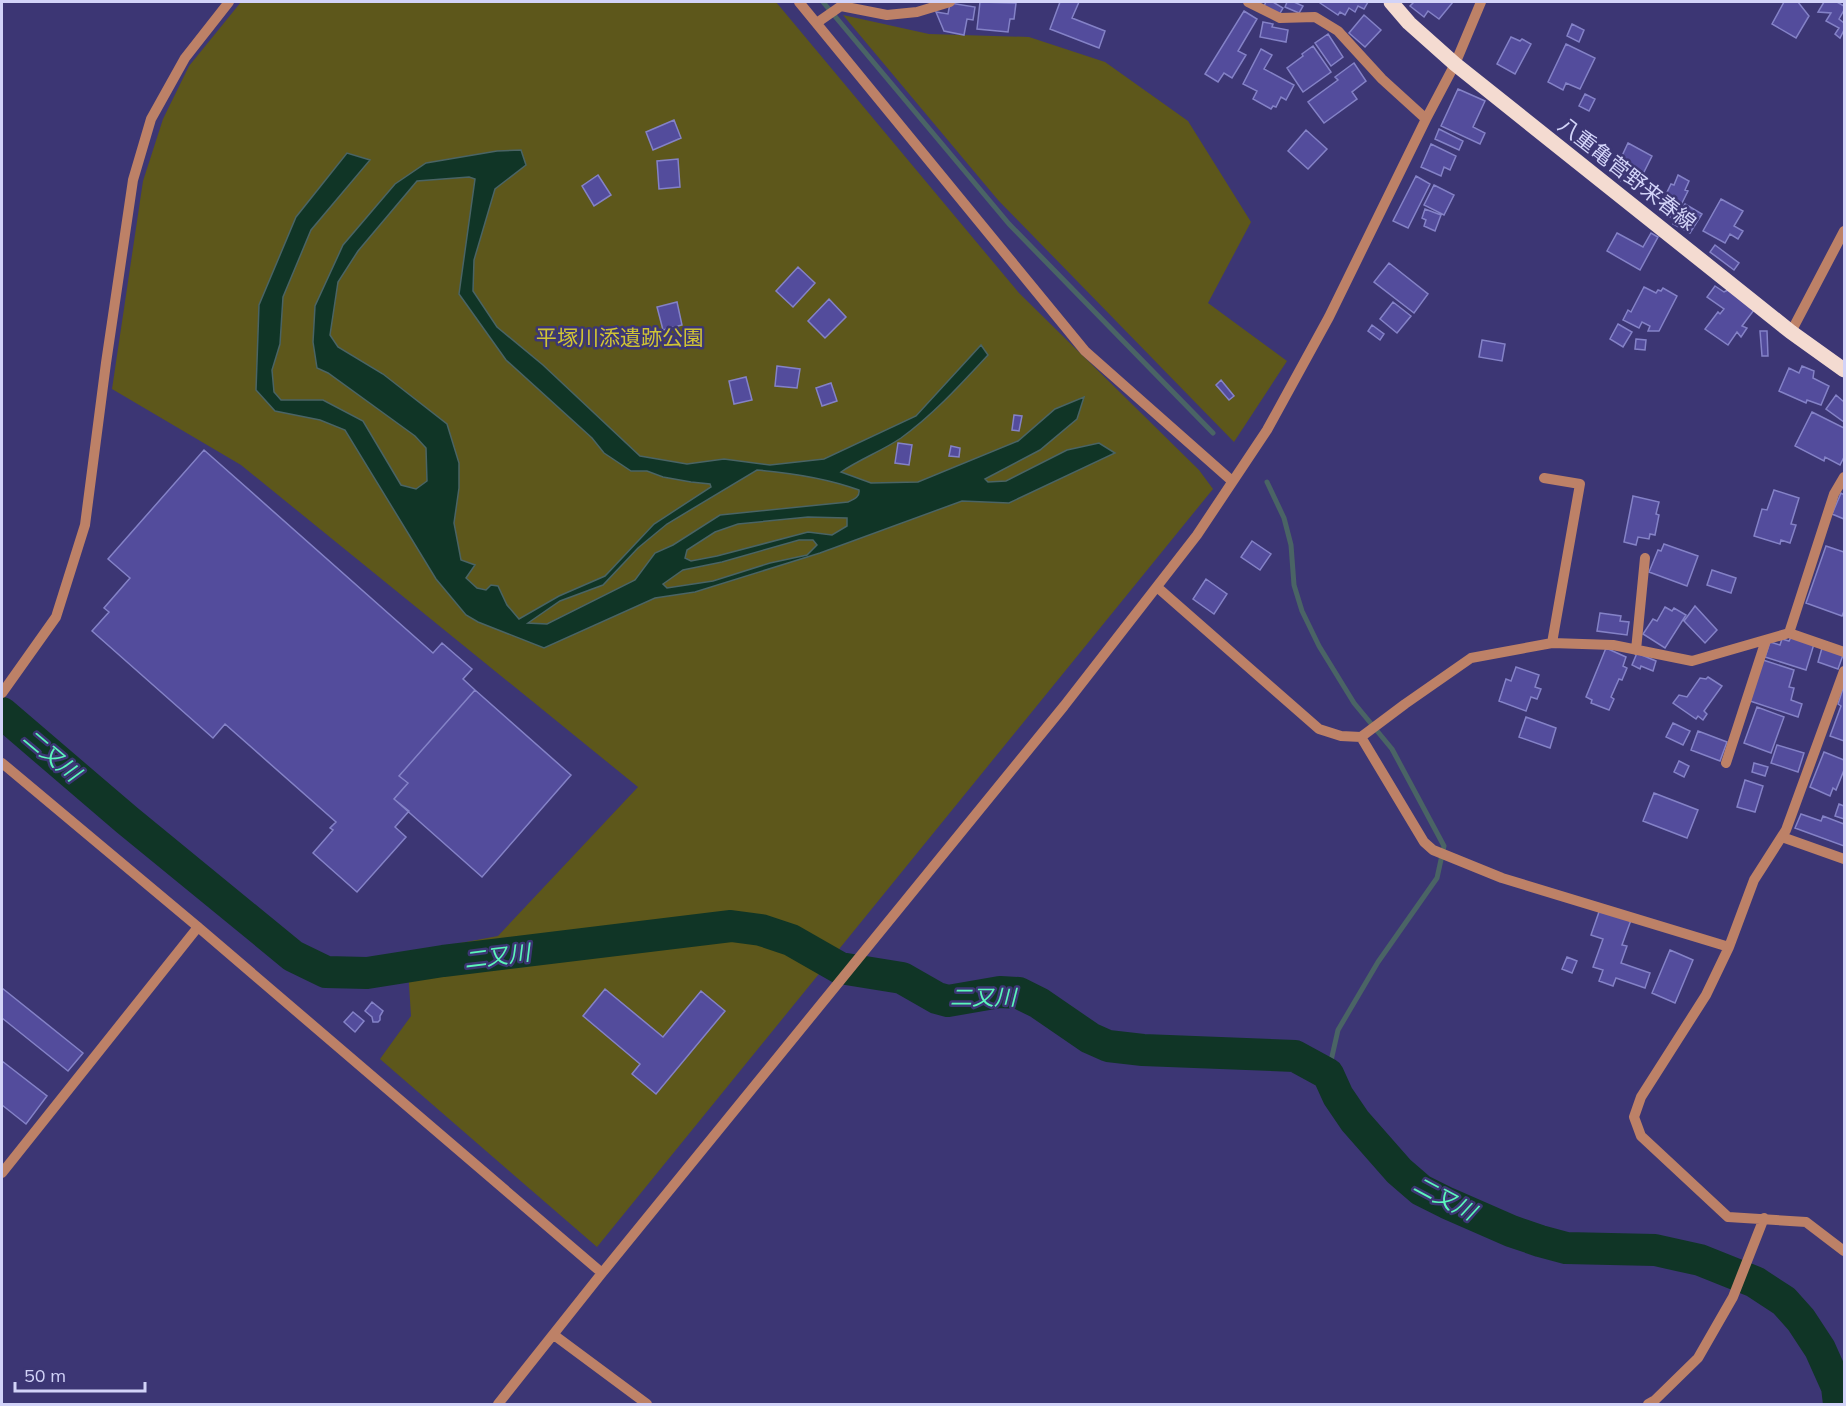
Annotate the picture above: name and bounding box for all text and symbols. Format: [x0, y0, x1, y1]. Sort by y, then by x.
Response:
street label: 八重亀菅野来春線 [1553, 111, 1702, 235]
park label: 平塚川添遺跡公園 [536, 324, 704, 350]
water label: 二又川 [18, 723, 88, 788]
water label: 二又川 [463, 938, 533, 974]
water label: 二又川 [950, 983, 1018, 1011]
water label: 二又川 [1409, 1170, 1482, 1227]
scale bar [15, 1355, 146, 1393]
text: 50 m [24, 1364, 66, 1387]

